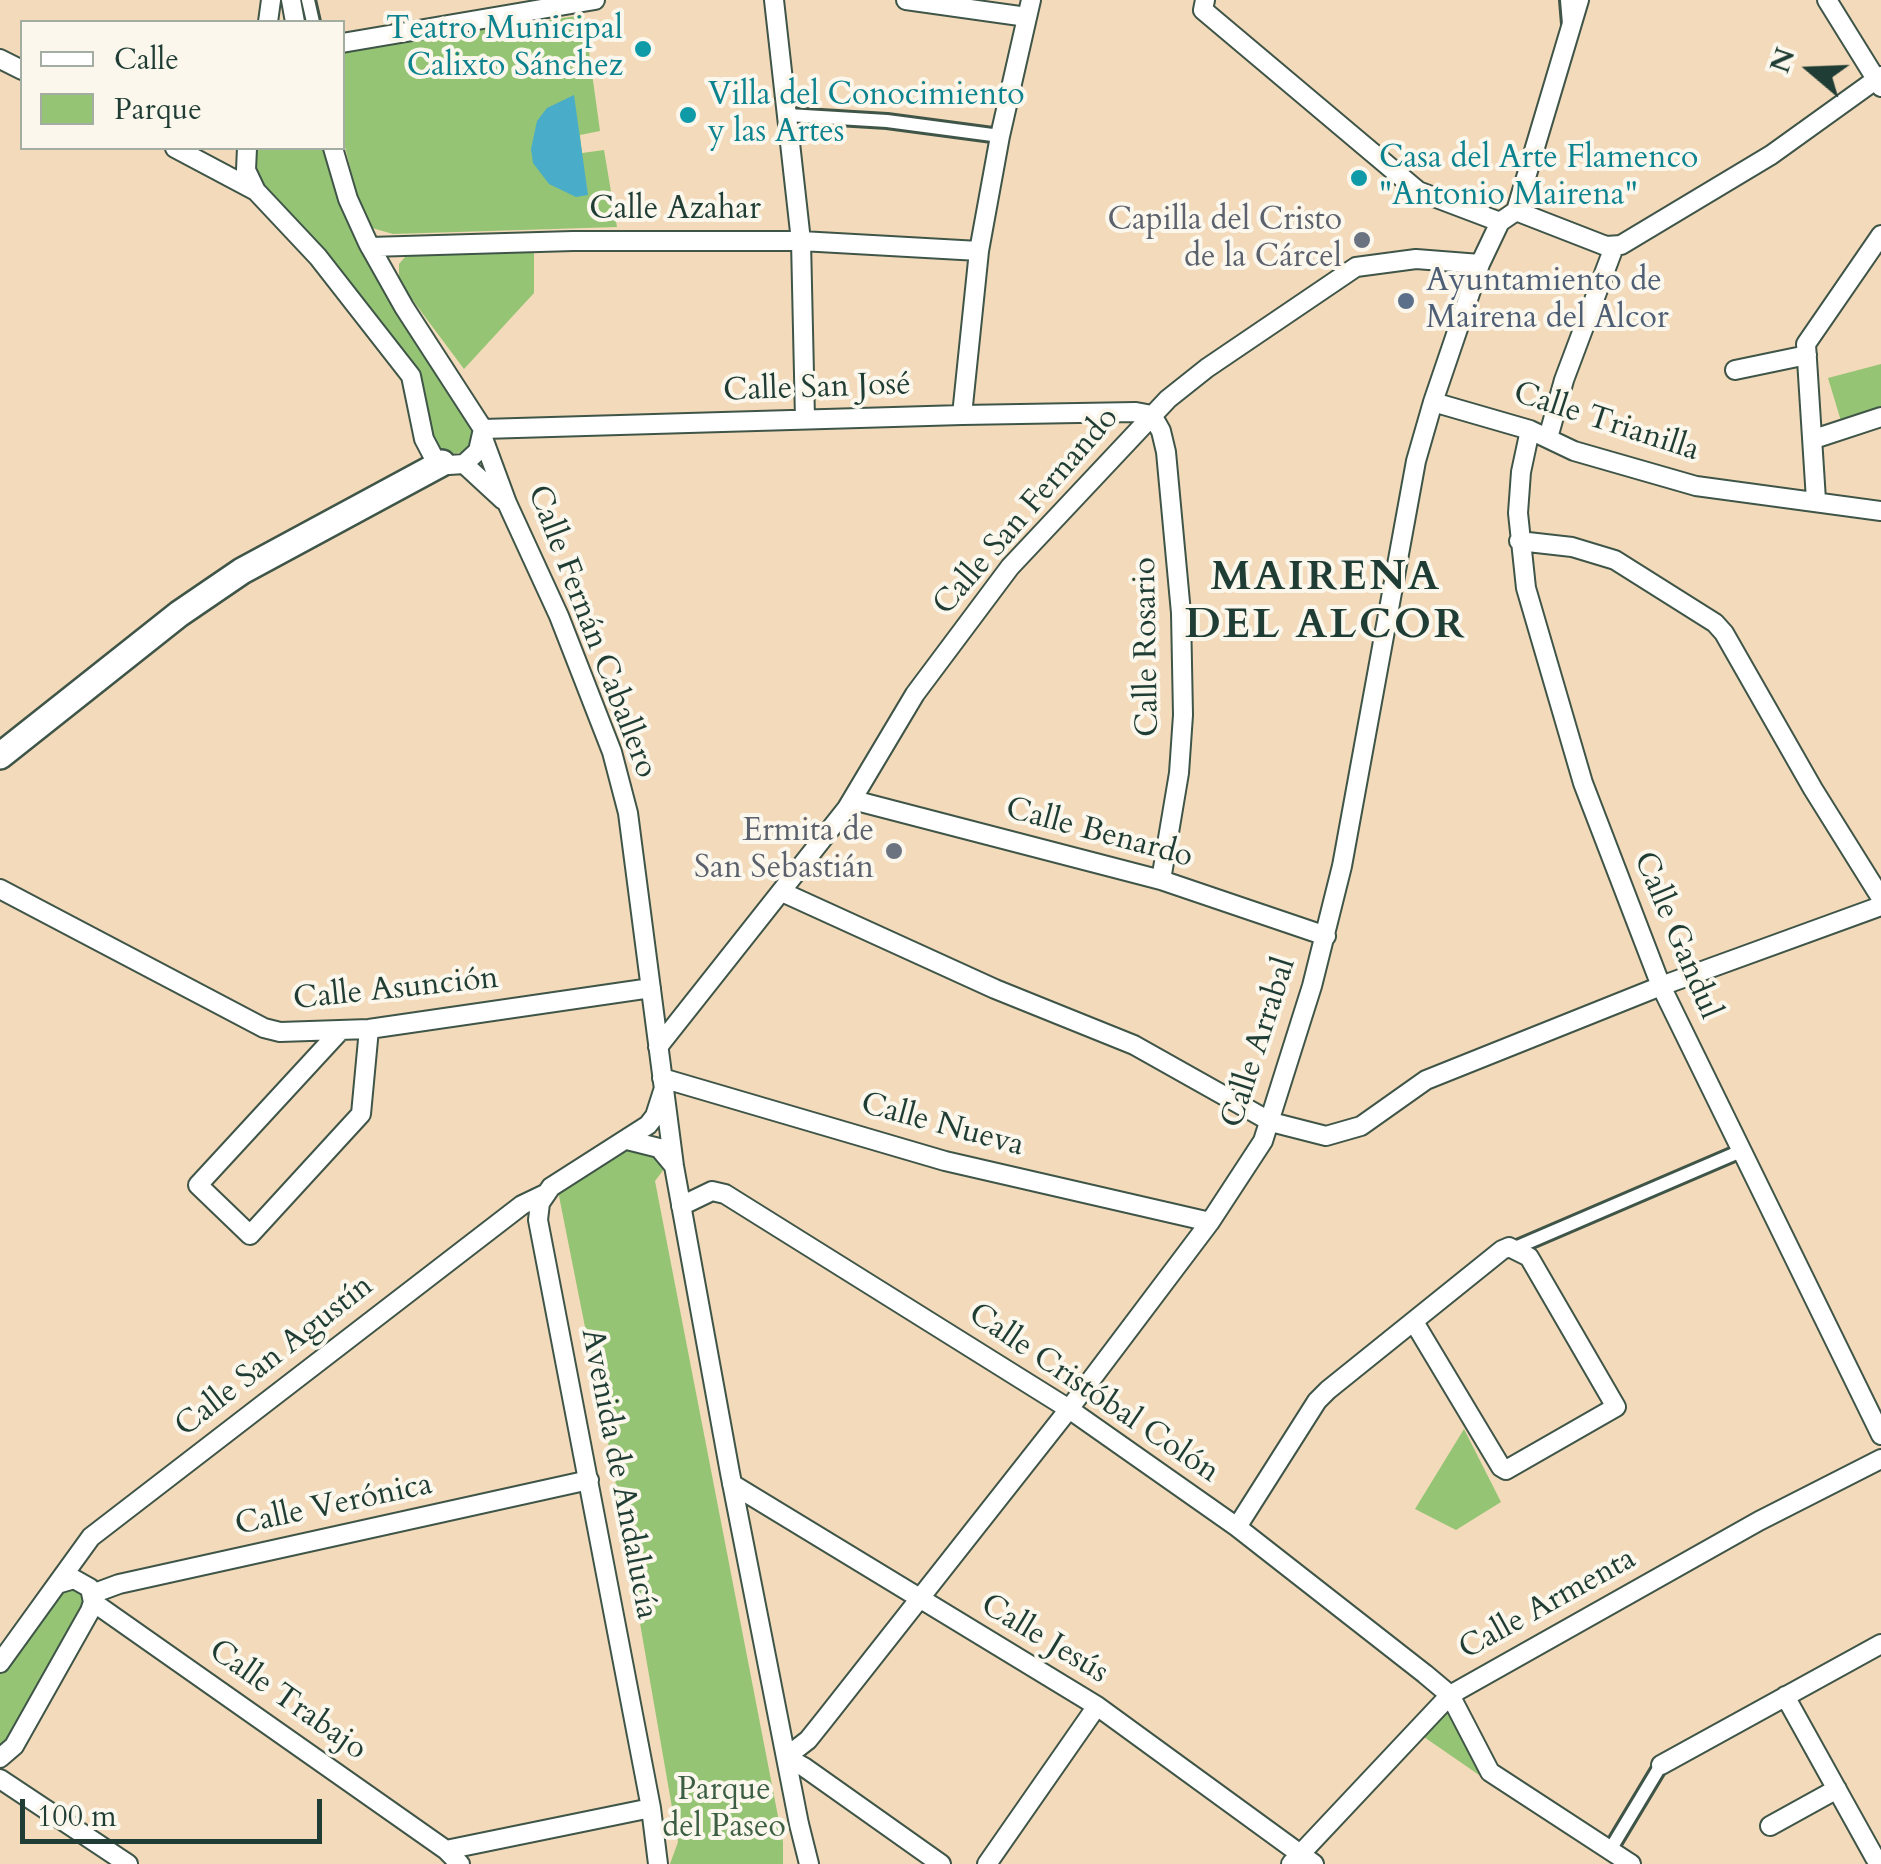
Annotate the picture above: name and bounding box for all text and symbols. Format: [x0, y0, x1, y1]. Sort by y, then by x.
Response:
place label: Teatro Municipal Calixto Sánchez [386, 12, 623, 87]
legend [20, 20, 345, 150]
north arrow [1761, 20, 1861, 120]
marker: Teatro Municipal Calixto Sánchez [632, 38, 654, 60]
text: Calle [114, 39, 179, 80]
text: N [1761, 43, 1805, 78]
place label: Villa del Conocimiento y las Artes [708, 78, 1025, 153]
text: Parque [114, 89, 202, 130]
marker: Villa del Conocimiento y las Artes [677, 104, 699, 126]
place label: Casa del Arte Flamenco "Antonio Mairena" [1379, 141, 1698, 216]
marker: Casa del Arte Flamenco "Antonio Mairena" [1348, 167, 1370, 189]
street label: Calle Azahar [589, 192, 761, 230]
place label: Capilla del Cristo de la Cárcel [1107, 203, 1342, 278]
marker: Capilla del Cristo de la Cárcel [1351, 229, 1373, 251]
place label: Ayuntamiento de Mairena del Alcor [1426, 264, 1669, 339]
marker: Ayuntamiento de Mairena del Alcor [1395, 290, 1417, 312]
street label: Calle San José [723, 367, 911, 411]
street label: Calle Trianilla [1508, 375, 1704, 471]
street label: Calle San Fernando [926, 400, 1128, 624]
street label: Calle Fernán Caballero [518, 480, 664, 784]
district label: MAIRENA DEL ALCOR [1185, 554, 1467, 652]
street label: Calle Rosario [1127, 557, 1169, 737]
street label: Calle Benardo [1001, 791, 1197, 877]
place label: Ermita de San Sebastián [694, 814, 874, 889]
marker: Ermita de San Sebastián [883, 840, 905, 862]
street label: Calle Gandul [1624, 847, 1728, 1025]
street label: Calle Arrabal [1214, 953, 1306, 1133]
street label: Calle Asunción [292, 960, 500, 1020]
street label: Calle Nueva [856, 1086, 1028, 1166]
street label: Calle San Agustín [168, 1268, 382, 1446]
street label: Calle Cristóbal Colón [960, 1296, 1226, 1492]
street label: Avenida de Andalucía [571, 1325, 665, 1623]
street label: Calle Verónica [232, 1466, 436, 1546]
street label: Calle Armenta [1453, 1541, 1643, 1669]
street label: Calle Jesús [973, 1587, 1115, 1693]
street label: Calle Trabajo [201, 1633, 373, 1769]
park label: Parque del Paseo [662, 1773, 786, 1848]
scale bar [25, 1779, 328, 1841]
text: 100 m [37, 1796, 117, 1837]

